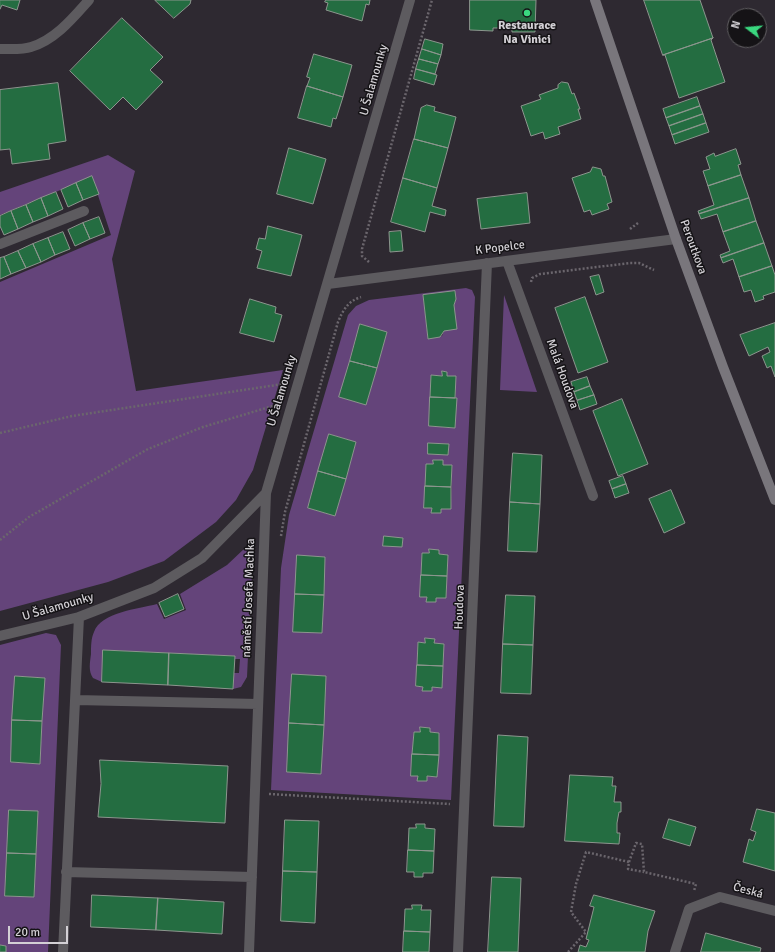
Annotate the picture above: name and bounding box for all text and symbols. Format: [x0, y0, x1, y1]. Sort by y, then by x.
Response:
marker: Restaurace Na Vinici [522, 8, 532, 18]
north arrow [727, 8, 767, 48]
place label: Restaurace Na Vinici [498, 19, 556, 47]
text: N [729, 19, 743, 30]
street label: U Šalamounky [357, 43, 391, 117]
street label: Peroutkova [676, 218, 710, 276]
street label: K Popelce [474, 238, 526, 258]
street label: Malá Houdova [543, 337, 581, 411]
street label: U Šalamounky [264, 354, 300, 428]
street label: náměstí Josefa Machka [240, 538, 258, 658]
street label: Houdova [452, 584, 468, 630]
street label: U Šalamounky [21, 590, 95, 624]
street label: Česká [731, 880, 765, 902]
scale bar [10, 918, 70, 944]
text: 20 m [15, 925, 40, 940]

